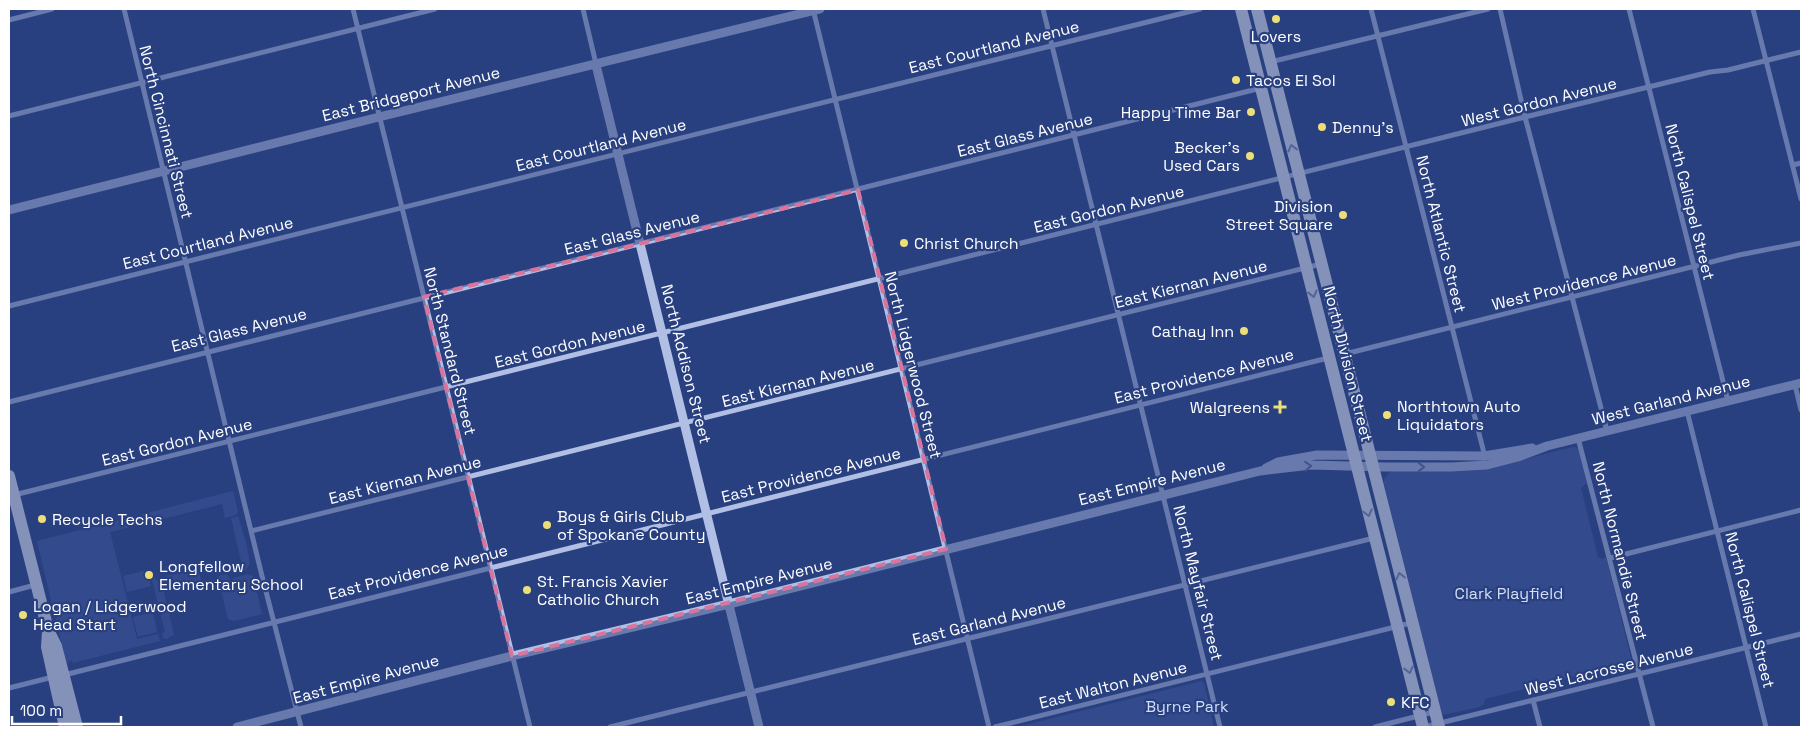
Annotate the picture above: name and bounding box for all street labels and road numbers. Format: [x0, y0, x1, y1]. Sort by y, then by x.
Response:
street label: East Courtland Avenue [907, 16, 1081, 78]
street label: North Cincinnati Street [134, 43, 198, 221]
street label: East Bridgeport Avenue [320, 62, 502, 126]
street label: West Gordon Avenue [1459, 73, 1619, 131]
street label: East Glass Avenue [955, 108, 1095, 162]
street label: East Courtland Avenue [514, 114, 688, 176]
street label: North Calispel Street [1660, 122, 1720, 282]
street label: North Atlantic Street [1411, 153, 1471, 315]
street label: East Gordon Avenue [1032, 180, 1186, 238]
street label: East Glass Avenue [562, 206, 702, 260]
street label: East Courtland Avenue [121, 212, 295, 274]
street label: West Providence Avenue [1490, 249, 1678, 315]
street label: East Kiernan Avenue [1113, 255, 1269, 313]
street label: North Standard Street [419, 265, 481, 437]
street label: North Lidgerwood Street [880, 269, 946, 461]
street label: North Addison Street [656, 282, 716, 446]
street label: North Division Street [1318, 284, 1378, 444]
street label: East Glass Avenue [169, 303, 309, 357]
street label: East Gordon Avenue [493, 315, 647, 373]
street label: East Providence Avenue [1112, 344, 1296, 408]
street label: East Kiernan Avenue [720, 354, 876, 412]
street label: West Garland Avenue [1590, 370, 1752, 430]
street label: East Gordon Avenue [100, 413, 254, 471]
street label: East Providence Avenue [719, 443, 903, 507]
street label: East Kiernan Avenue [327, 451, 483, 509]
street label: East Empire Avenue [1076, 454, 1228, 510]
street label: North Normandie Street [1588, 459, 1652, 643]
street label: North Mayfair Street [1169, 503, 1227, 663]
street label: North Calispel Street [1720, 530, 1780, 690]
street label: East Providence Avenue [326, 540, 510, 604]
street label: East Empire Avenue [683, 553, 835, 609]
street label: East Garland Avenue [910, 592, 1068, 650]
street label: West Lacrosse Avenue [1523, 638, 1695, 700]
street label: East Empire Avenue [291, 649, 441, 709]
street label: East Walton Avenue [1037, 656, 1189, 714]

